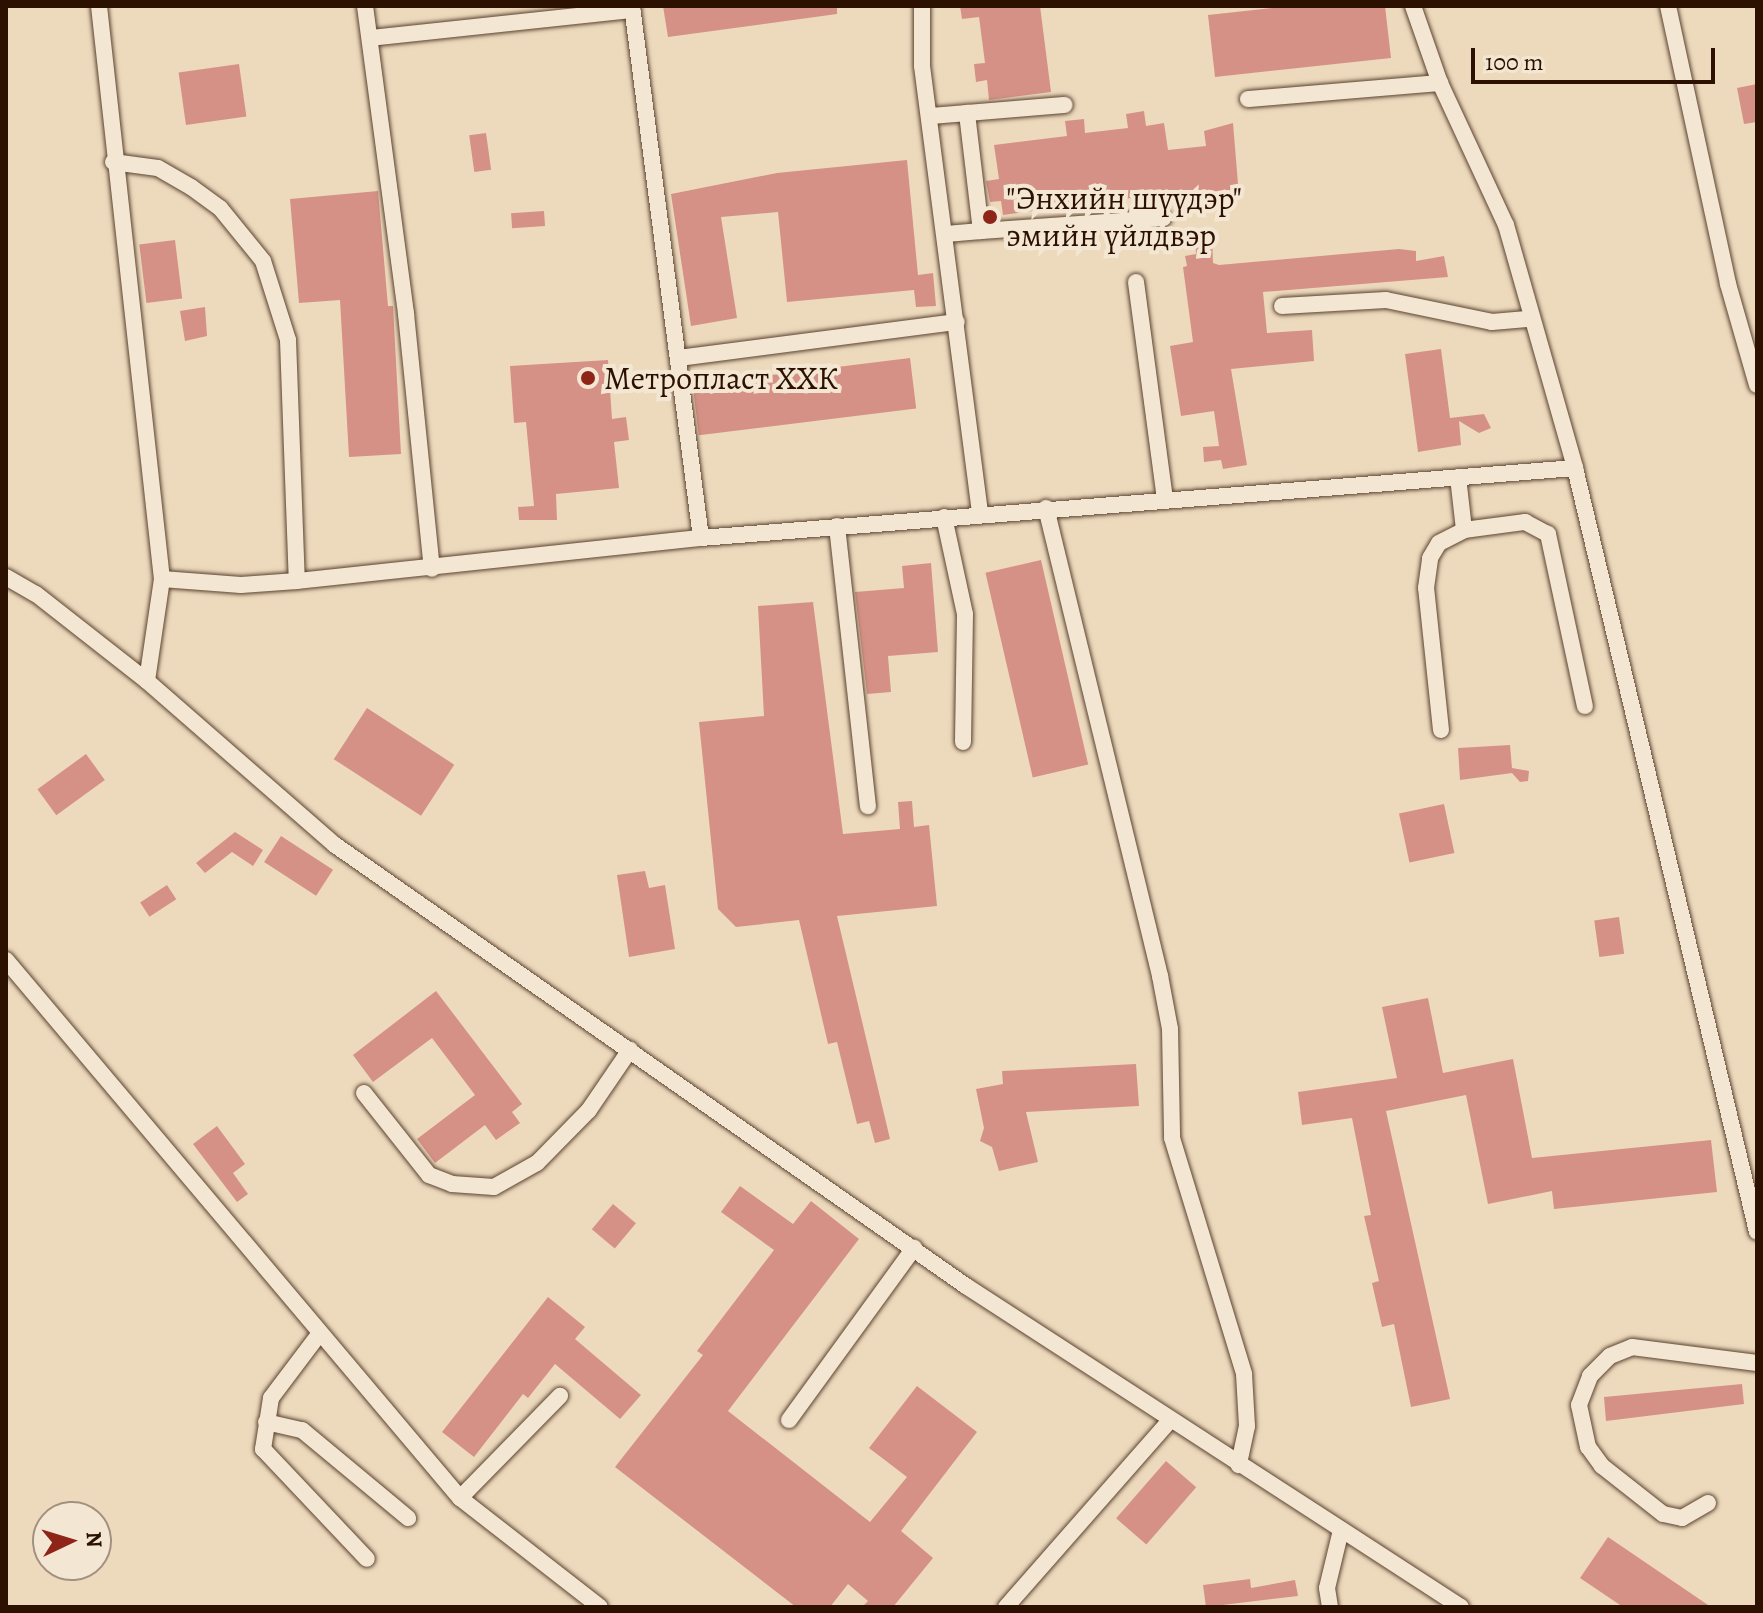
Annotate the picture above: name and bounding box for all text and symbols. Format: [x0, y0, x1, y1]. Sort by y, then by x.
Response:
scale bar [1475, 32, 1719, 82]
text: 100 m [1485, 46, 1544, 78]
place label: "Энхийн шүүдэр" эмийн үйлдвэр [1006, 180, 1242, 255]
marker: "Энхийн шүүдэр" эмийн үйлдвэр [981, 208, 999, 226]
place label: Метропласт ХХК [604, 359, 838, 397]
marker: Метропласт ХХК [579, 369, 597, 387]
north arrow [32, 1501, 112, 1581]
text: N [78, 1530, 109, 1549]

